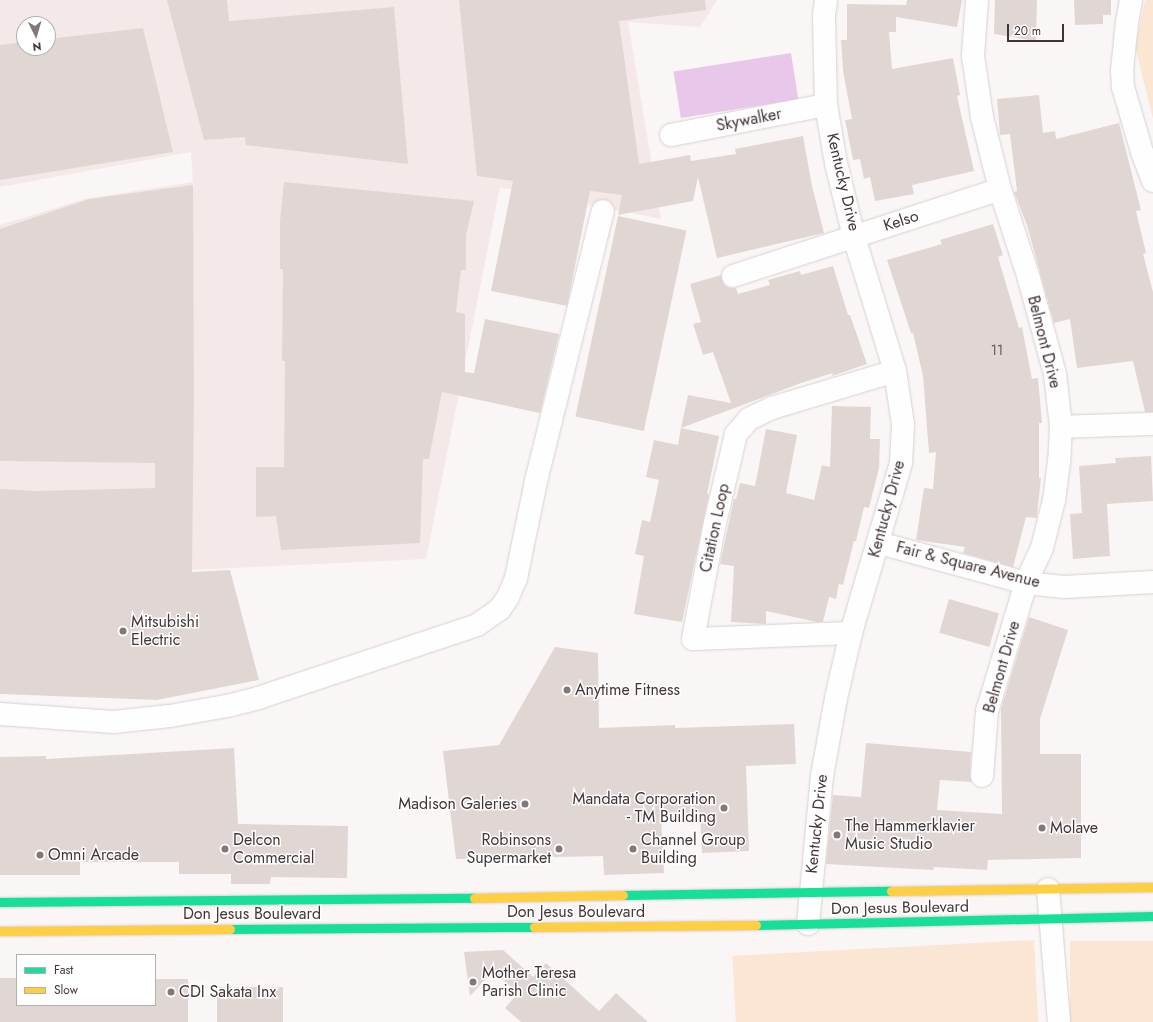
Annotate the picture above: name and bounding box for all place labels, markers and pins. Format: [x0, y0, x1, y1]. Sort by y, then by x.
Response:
place label: Mitsubishi Electric [131, 612, 199, 650]
marker: Mitsubishi Electric [118, 626, 128, 636]
place label: Anytime Fitness [575, 680, 680, 700]
marker: Anytime Fitness [562, 685, 572, 695]
place label: Mandata Corporation - TM Building [572, 789, 716, 827]
place label: Madison Galeries [398, 794, 517, 814]
marker: Madison Galeries [520, 799, 530, 809]
marker: Mandata Corporation - TM Building [719, 803, 729, 813]
place label: The Hammerklavier Music Studio [845, 816, 975, 854]
place label: Molave [1050, 818, 1098, 838]
marker: Molave [1037, 823, 1047, 833]
place label: Delcon Commercial [233, 830, 314, 868]
place label: Robinsons Supermarket [466, 830, 551, 868]
place label: Channel Group Building [641, 830, 745, 868]
marker: The Hammerklavier Music Studio [832, 830, 842, 840]
marker: Delcon Commercial [220, 844, 230, 854]
marker: Robinsons Supermarket [554, 844, 564, 854]
marker: Channel Group Building [628, 844, 638, 854]
place label: Omni Arcade [48, 845, 139, 865]
marker: Omni Arcade [35, 850, 45, 860]
place label: Mother Teresa Parish Clinic [482, 963, 576, 1001]
marker: Mother Teresa Parish Clinic [467, 976, 479, 988]
place label: CDI Sakata Inx [179, 982, 276, 1002]
marker: CDI Sakata Inx [166, 987, 176, 997]

